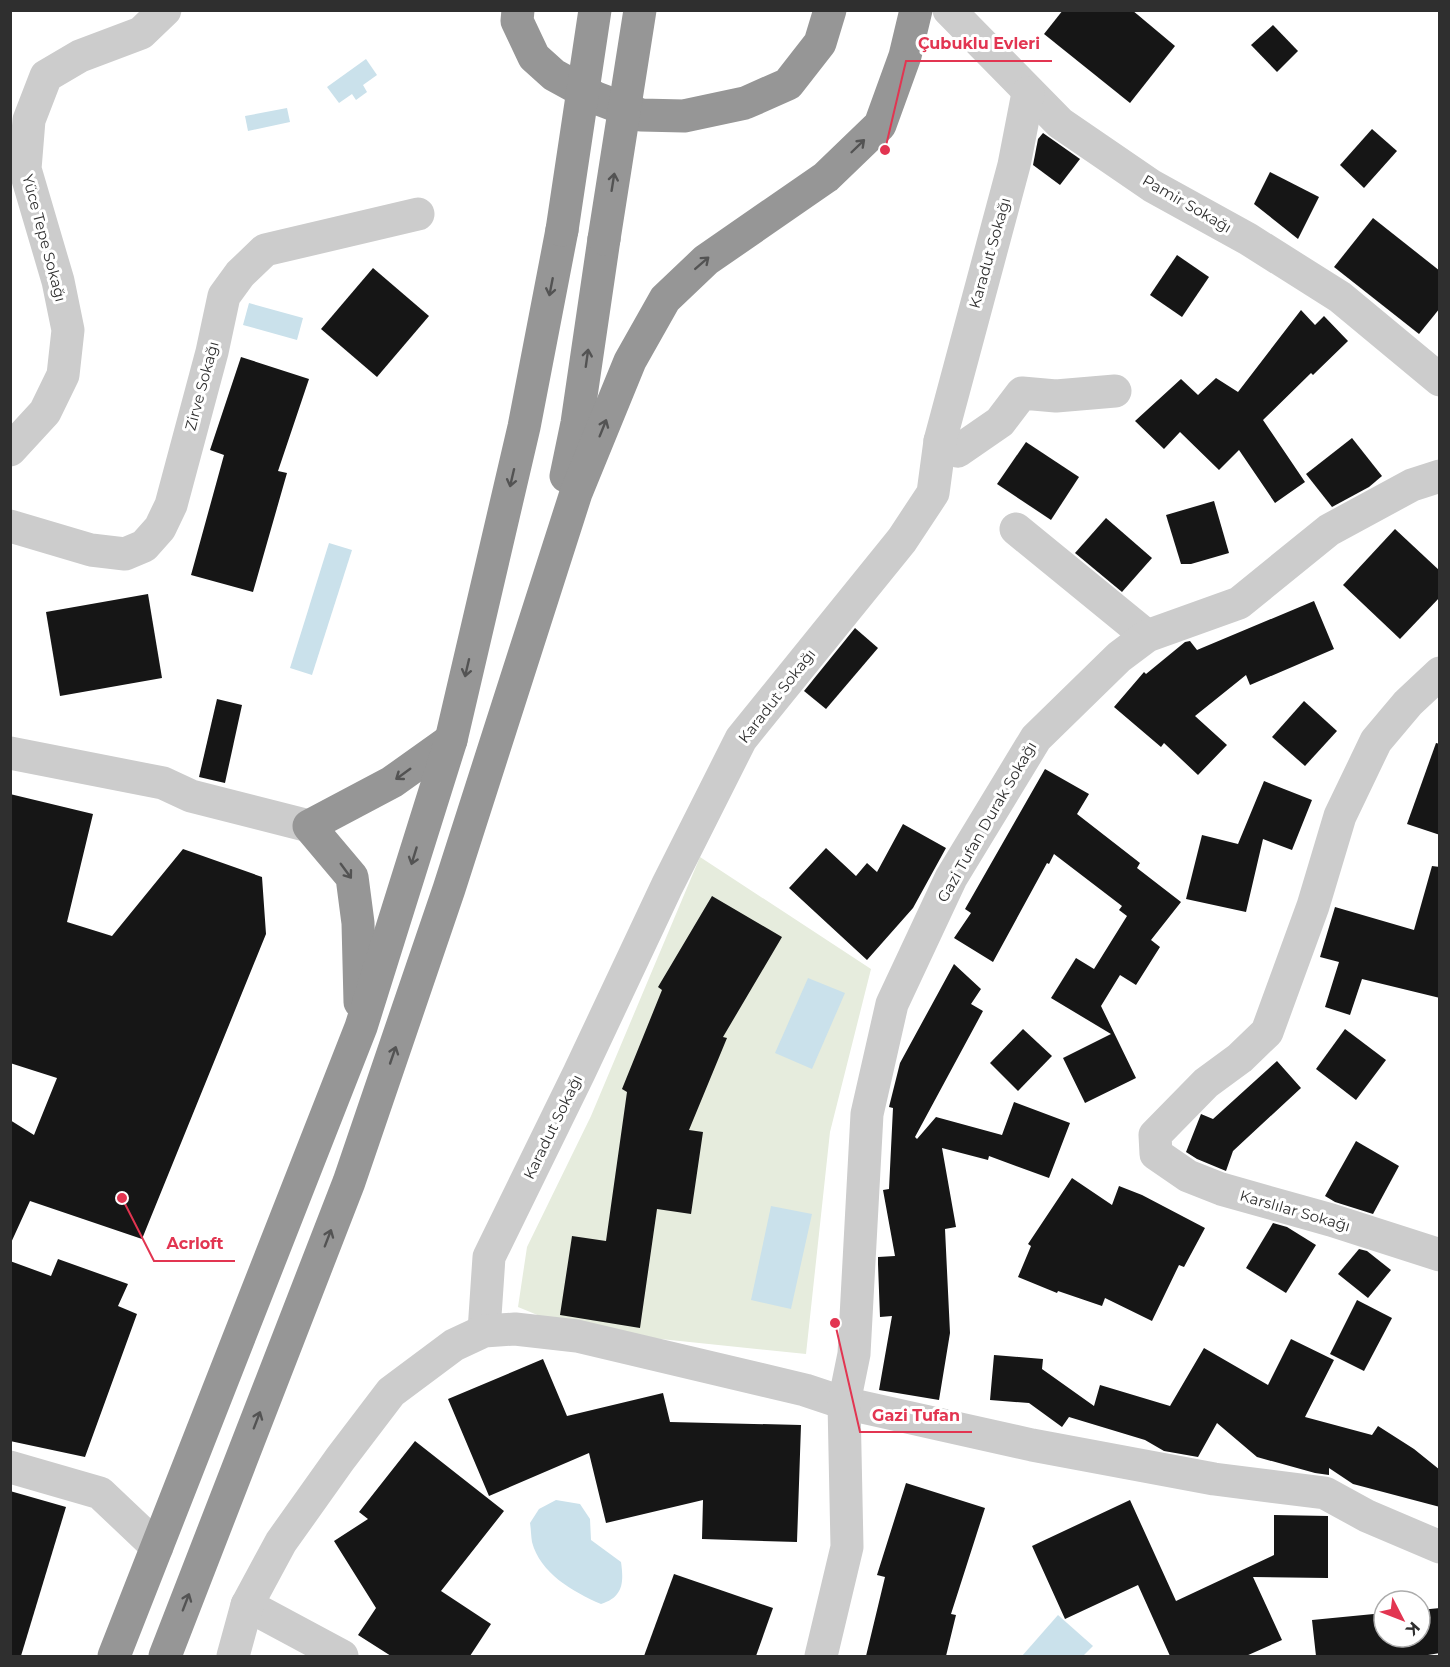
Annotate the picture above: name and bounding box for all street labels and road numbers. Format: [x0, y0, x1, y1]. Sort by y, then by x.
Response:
street label: Pamir Sokağı [1139, 170, 1235, 237]
street label: Yüce Tepe Sokağı [18, 172, 71, 304]
street label: Karadut Sokağı [965, 195, 1014, 310]
street label: Zirve Sokağı [180, 339, 223, 433]
street label: Karadut Sokağı [734, 645, 819, 747]
street label: Gazi Tufan Durak Sokağı [933, 738, 1040, 906]
street label: Karadut Sokağı [519, 1071, 586, 1182]
street label: Karslılar Sokağı [1238, 1186, 1353, 1235]

